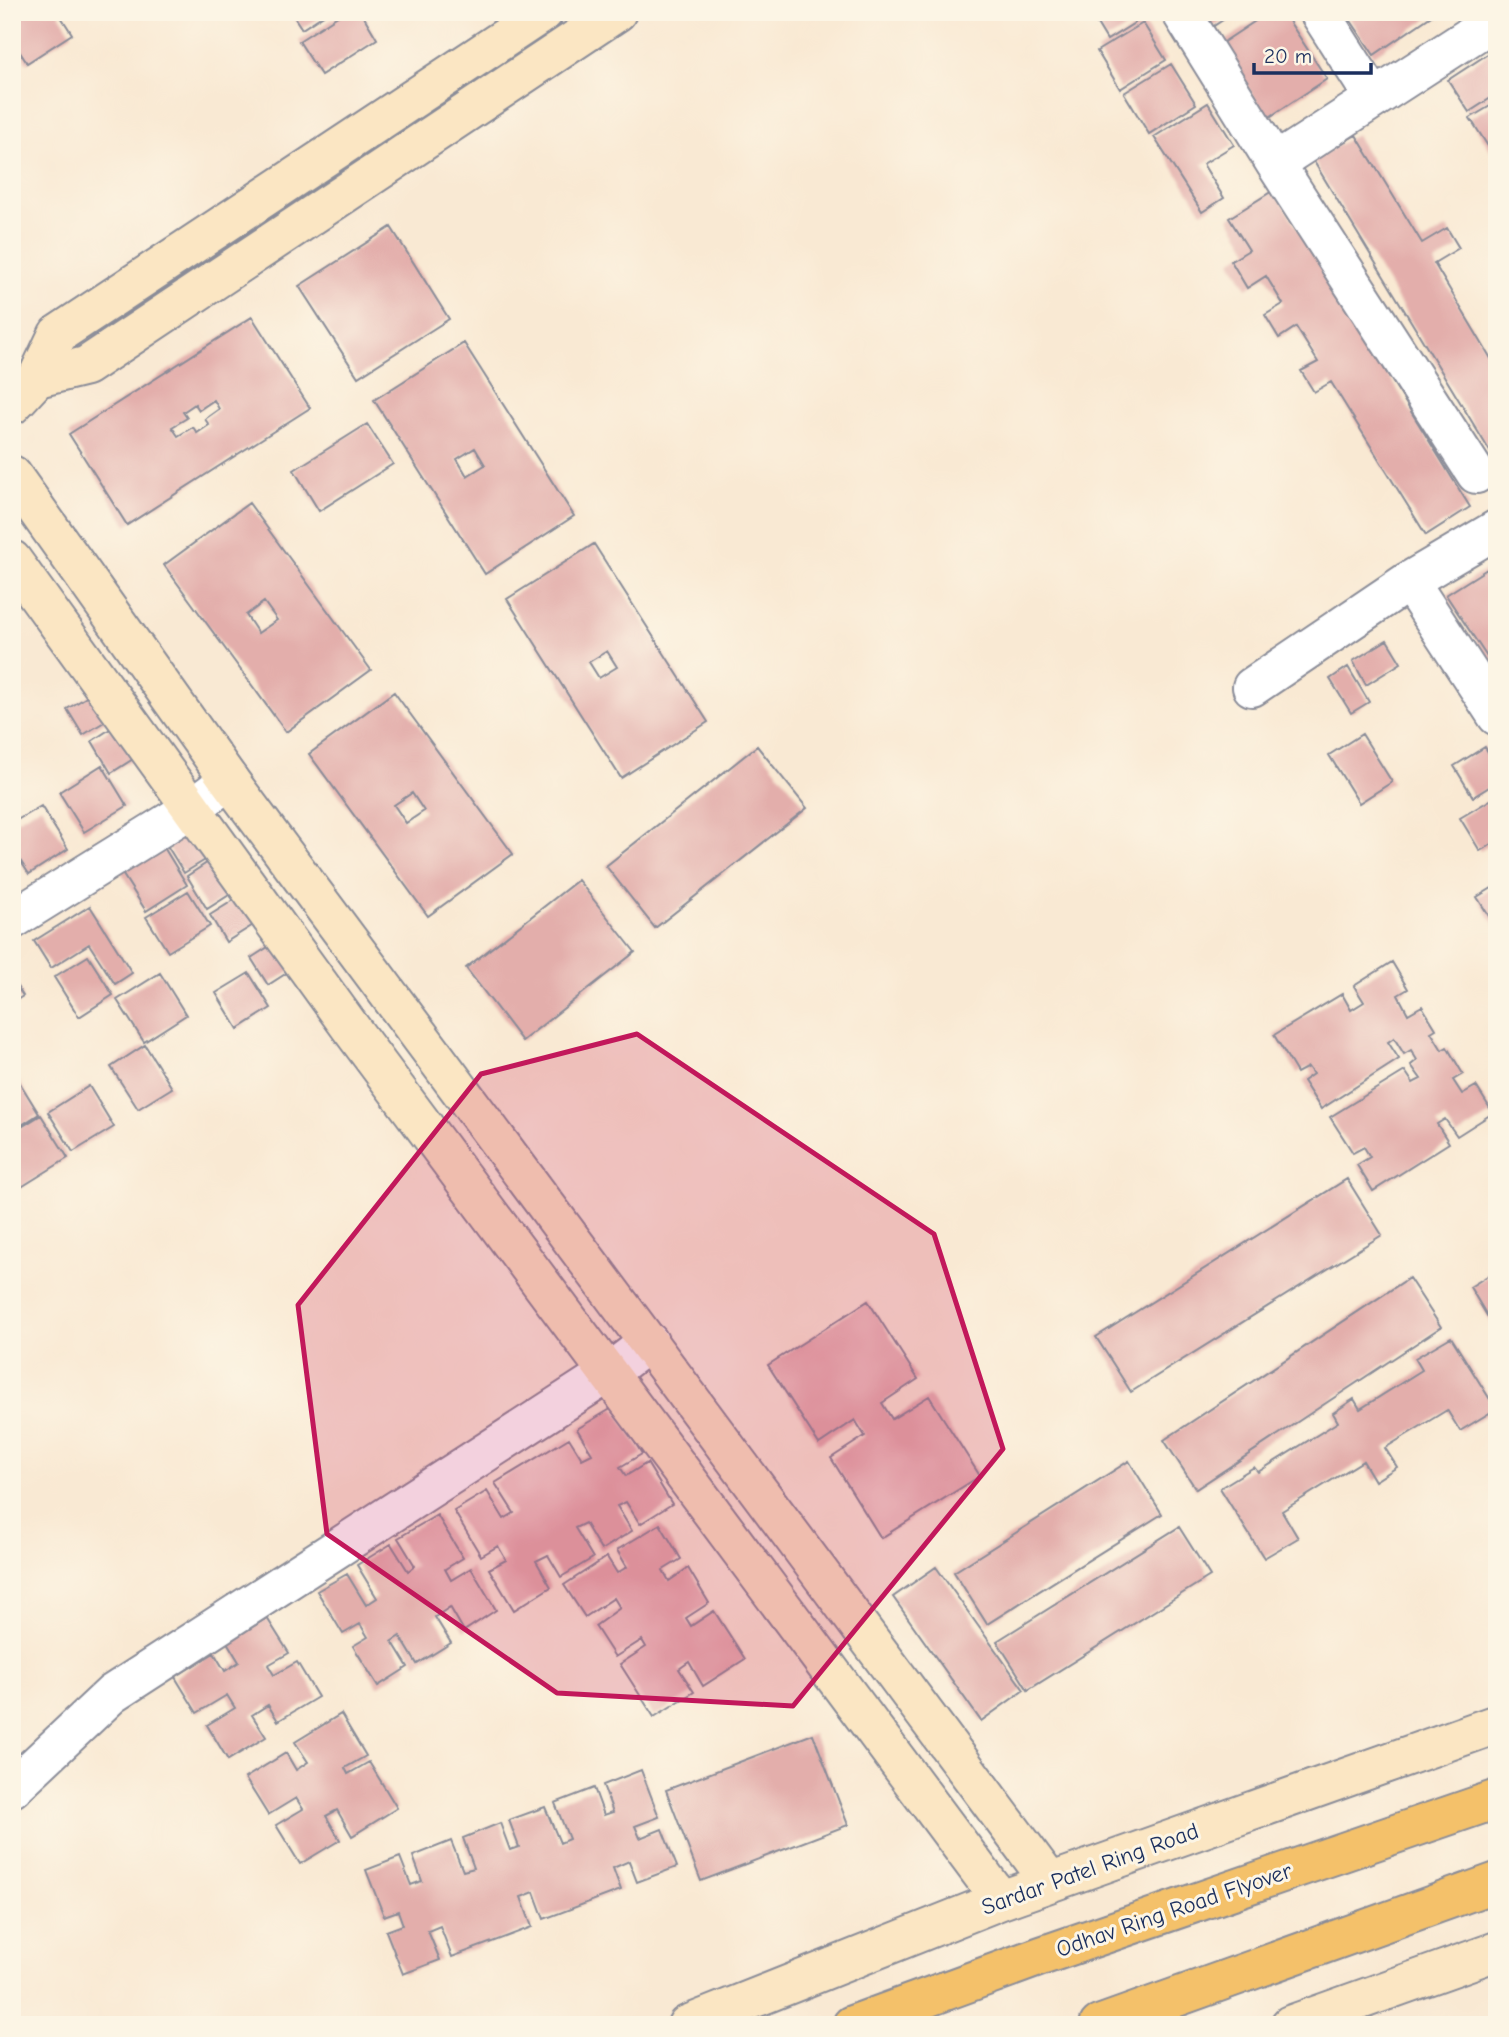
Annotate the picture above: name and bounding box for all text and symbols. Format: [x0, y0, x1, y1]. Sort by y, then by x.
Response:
scale bar [1254, 32, 1371, 76]
text: 20 m [1264, 44, 1312, 68]
street label: Sardar Patel Ring Road [978, 1817, 1202, 1921]
street label: Odhav Ring Road Flyover [1053, 1857, 1296, 1963]

